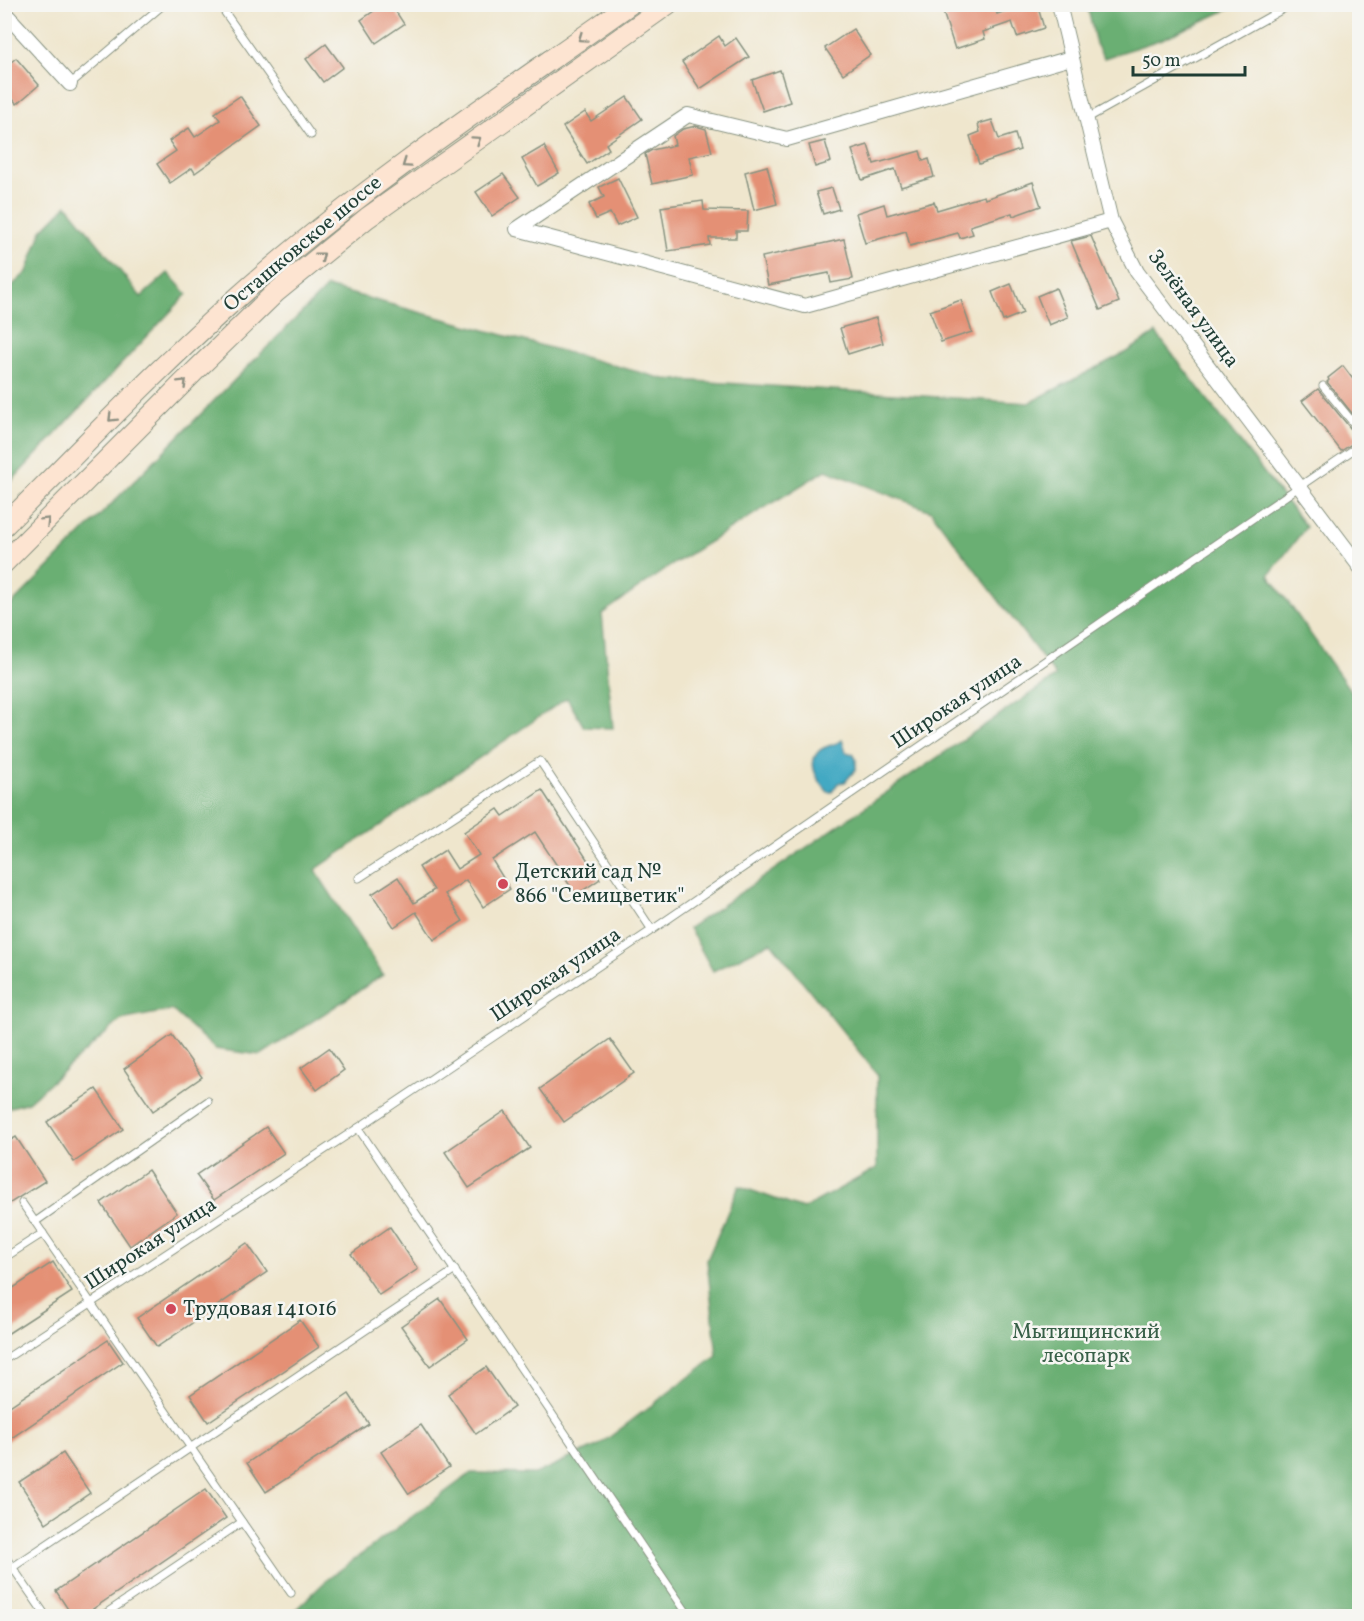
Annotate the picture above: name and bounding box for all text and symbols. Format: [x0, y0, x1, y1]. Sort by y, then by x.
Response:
one-way arrow [578, 31, 589, 42]
scale bar [1133, 39, 1246, 77]
text: 50 m [1142, 49, 1181, 74]
one-way arrow [471, 136, 482, 147]
one-way arrow [402, 157, 413, 168]
street label: Осташковское шоссе [217, 169, 389, 319]
street label: Зелёная улица [1140, 244, 1246, 374]
one-way arrow [314, 253, 325, 264]
one-way arrow [176, 379, 187, 389]
one-way arrow [109, 410, 120, 421]
one-way arrow [39, 517, 49, 528]
street label: Широкая улица [886, 648, 1028, 756]
place label: Детский сад № 866 "Семицветик" [515, 858, 684, 911]
marker: Детский сад № 866 "Семицветик" [496, 877, 510, 891]
street label: Широкая улица [485, 921, 627, 1029]
street label: Широкая улица [79, 1190, 223, 1298]
place label: Трудовая 141016 [183, 1295, 337, 1324]
marker: Трудовая 141016 [164, 1302, 178, 1316]
park label: Мытищинский лесопарк [1012, 1318, 1160, 1371]

